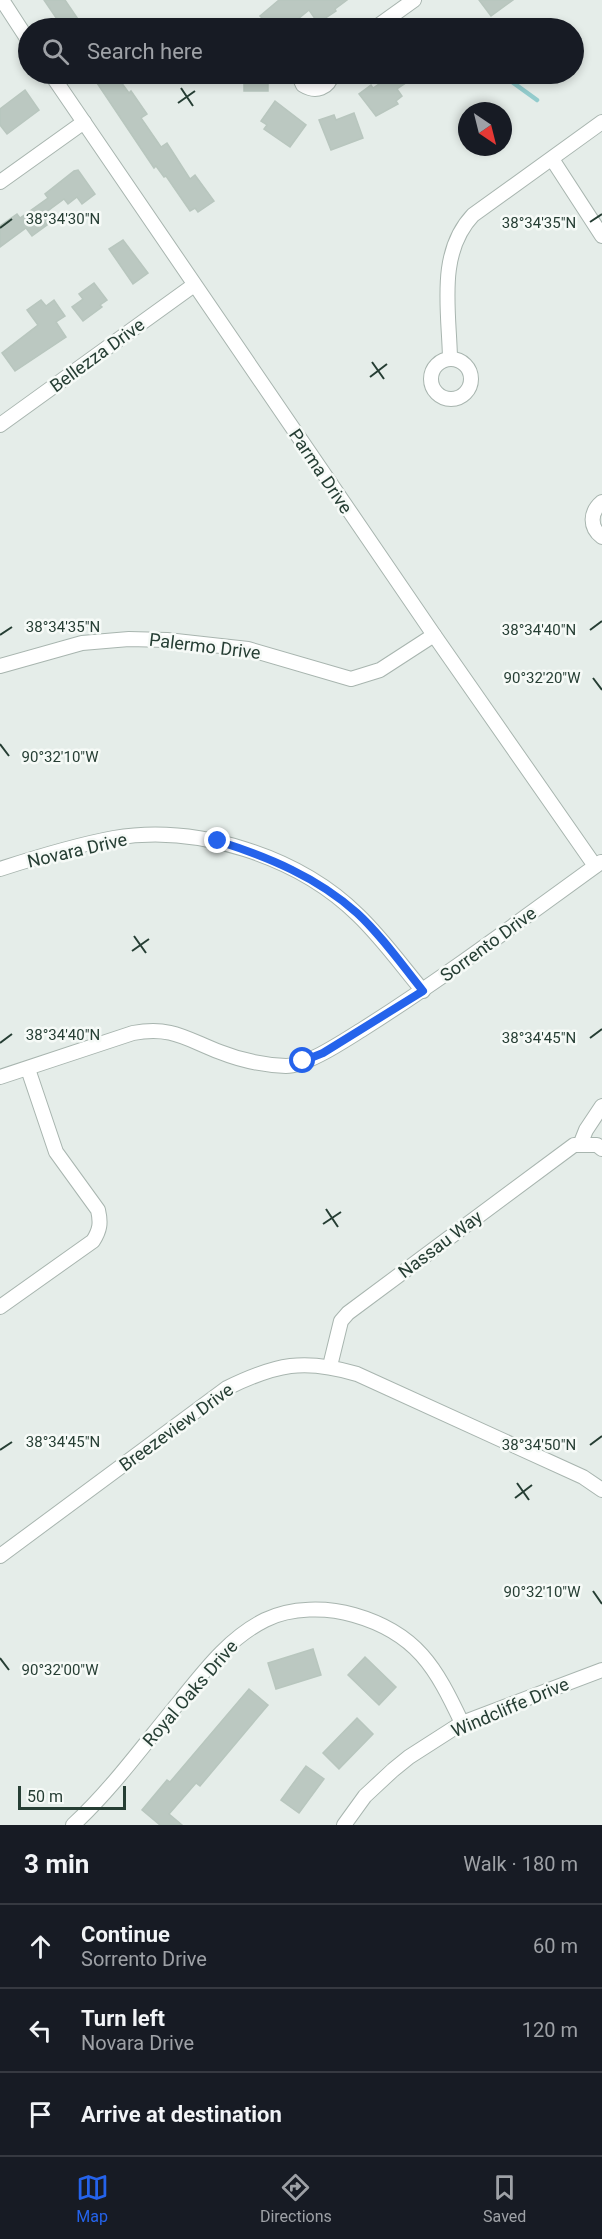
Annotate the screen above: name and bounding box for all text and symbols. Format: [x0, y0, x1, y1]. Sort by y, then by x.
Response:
search box [18, 18, 584, 84]
icon: search [39, 35, 72, 68]
text: Search here [87, 39, 203, 64]
north arrow [458, 102, 512, 156]
text: 38°34'30"N [26, 210, 100, 228]
text: 38°34'35"N [502, 214, 576, 232]
street label: Bellezza Drive [46, 314, 148, 396]
street label: Parma Drive [285, 425, 357, 517]
text: 38°34'35"N [26, 618, 100, 636]
text: 38°34'40"N [502, 621, 576, 639]
street label: Palermo Drive [148, 629, 262, 663]
text: 90°32'20"W [504, 669, 580, 687]
text: 90°32'10"W [22, 748, 98, 766]
route end [204, 827, 230, 853]
street label: Novara Drive [25, 828, 129, 872]
street label: Sorrento Drive [436, 902, 540, 986]
text: 38°34'40"N [26, 1026, 100, 1044]
text: 38°34'45"N [502, 1029, 576, 1047]
route start [289, 1047, 315, 1073]
street label: Nassau Way [394, 1205, 486, 1282]
street label: Breezeview Drive [115, 1379, 237, 1475]
text: 38°34'45"N [26, 1433, 100, 1451]
text: 38°34'50"N [502, 1436, 576, 1454]
text: 90°32'10"W [504, 1583, 580, 1601]
street label: Royal Oaks Drive [138, 1636, 242, 1750]
text: 90°32'00"W [22, 1661, 98, 1679]
street label: Windcliffe Drive [448, 1673, 572, 1741]
scale bar [18, 1783, 126, 1810]
text: 50 m [27, 1787, 63, 1806]
text: 3 min [24, 1849, 89, 1879]
text: Walk · 180 m [463, 1852, 578, 1876]
text: Continue [81, 1922, 170, 1947]
icon: ahead [24, 1930, 57, 1963]
text: 60 m [533, 1934, 578, 1958]
text: Sorrento Drive [81, 1947, 207, 1971]
text: Turn left [81, 2006, 165, 2031]
icon: left [24, 2014, 57, 2047]
text: 120 m [522, 2018, 578, 2042]
text: Novara Drive [81, 2031, 194, 2055]
icon: arrive [24, 2098, 57, 2131]
text: Arrive at destination [81, 2102, 282, 2127]
tab: Map [76, 2171, 109, 2226]
tab: Directions [260, 2171, 332, 2226]
tab: Saved [483, 2171, 526, 2226]

